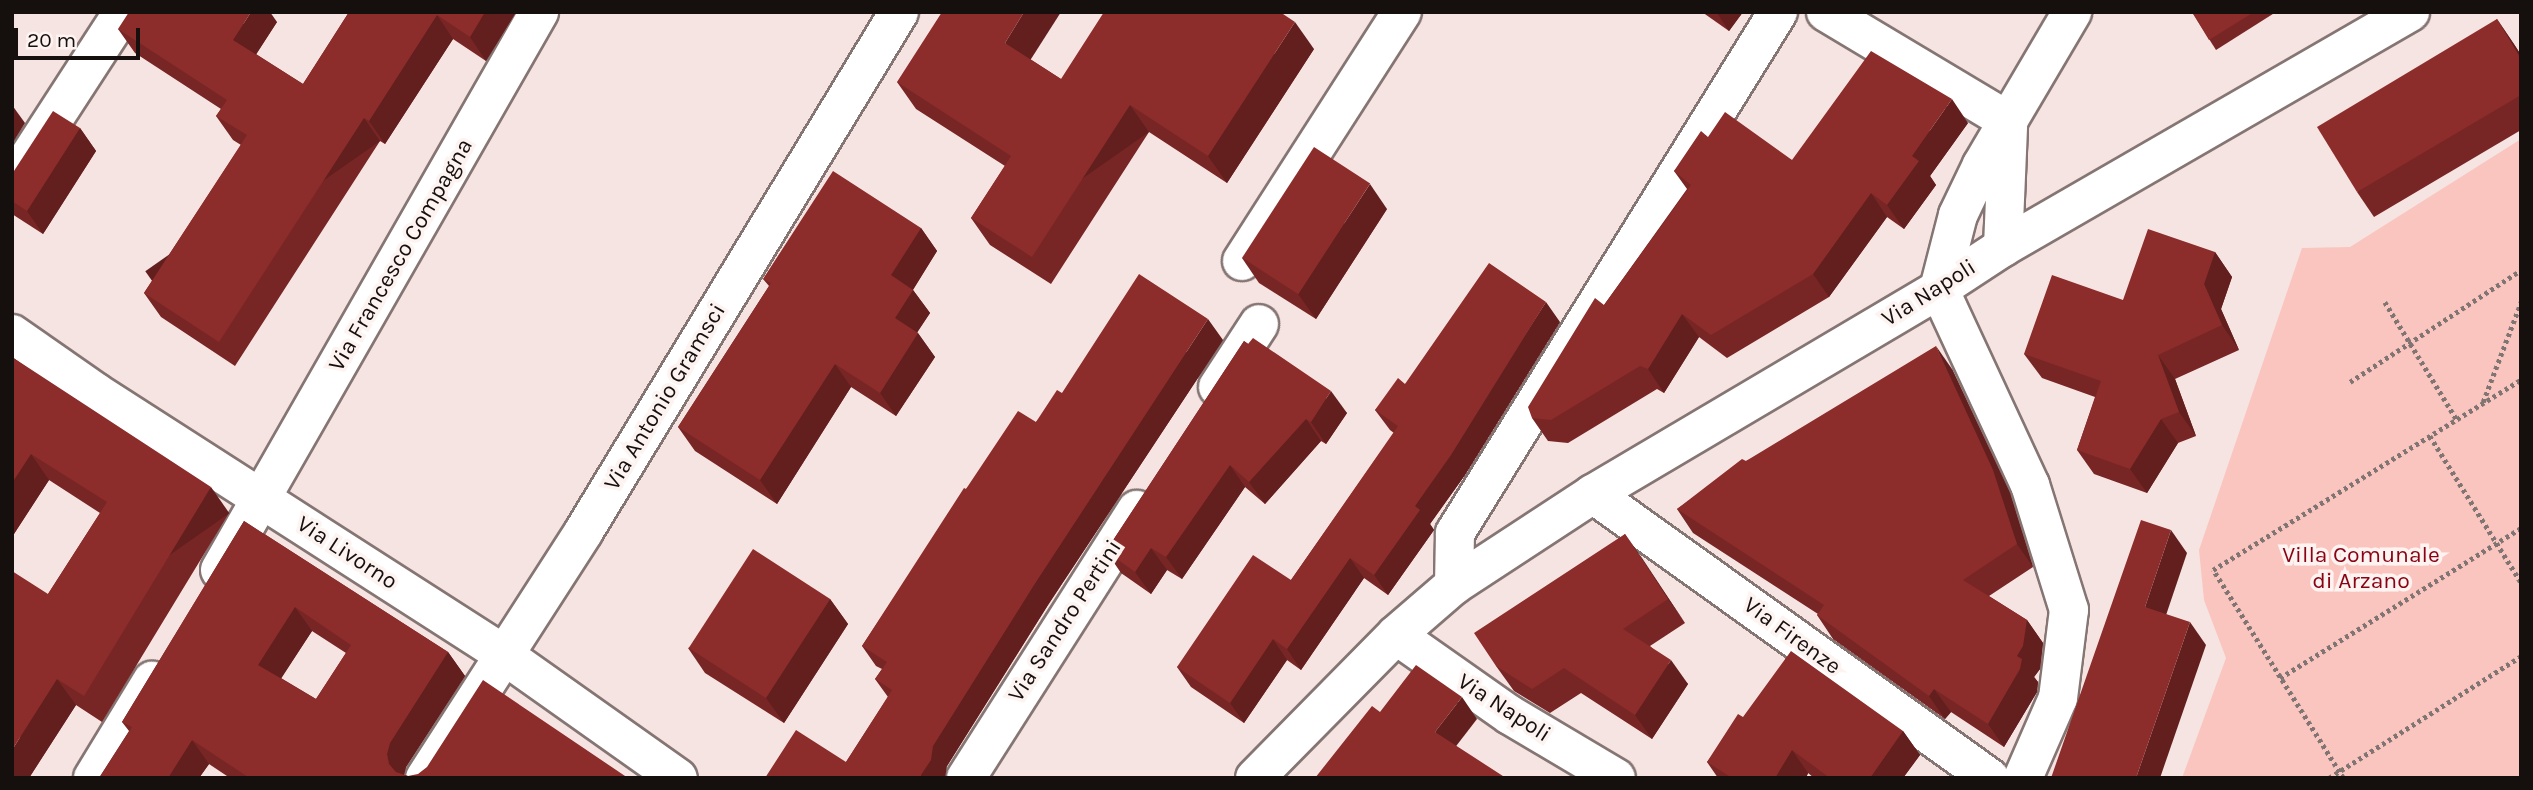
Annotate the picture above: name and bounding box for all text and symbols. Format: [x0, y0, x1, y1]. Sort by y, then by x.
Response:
scale bar [18, 14, 144, 58]
text: 20 m [27, 28, 76, 52]
street label: Via Francesco Compagna [323, 134, 479, 376]
street label: Via Napoli [1877, 253, 1981, 333]
street label: Via Antonio Gramsci [598, 299, 732, 495]
street label: Via Livorno [292, 510, 402, 596]
street label: Via Sandro Pertini [1002, 535, 1128, 707]
park label: Villa Comunale di Arzano [2282, 541, 2440, 595]
street label: Via Firenze [1738, 591, 1846, 681]
street label: Via Napoli [1452, 668, 1556, 748]

